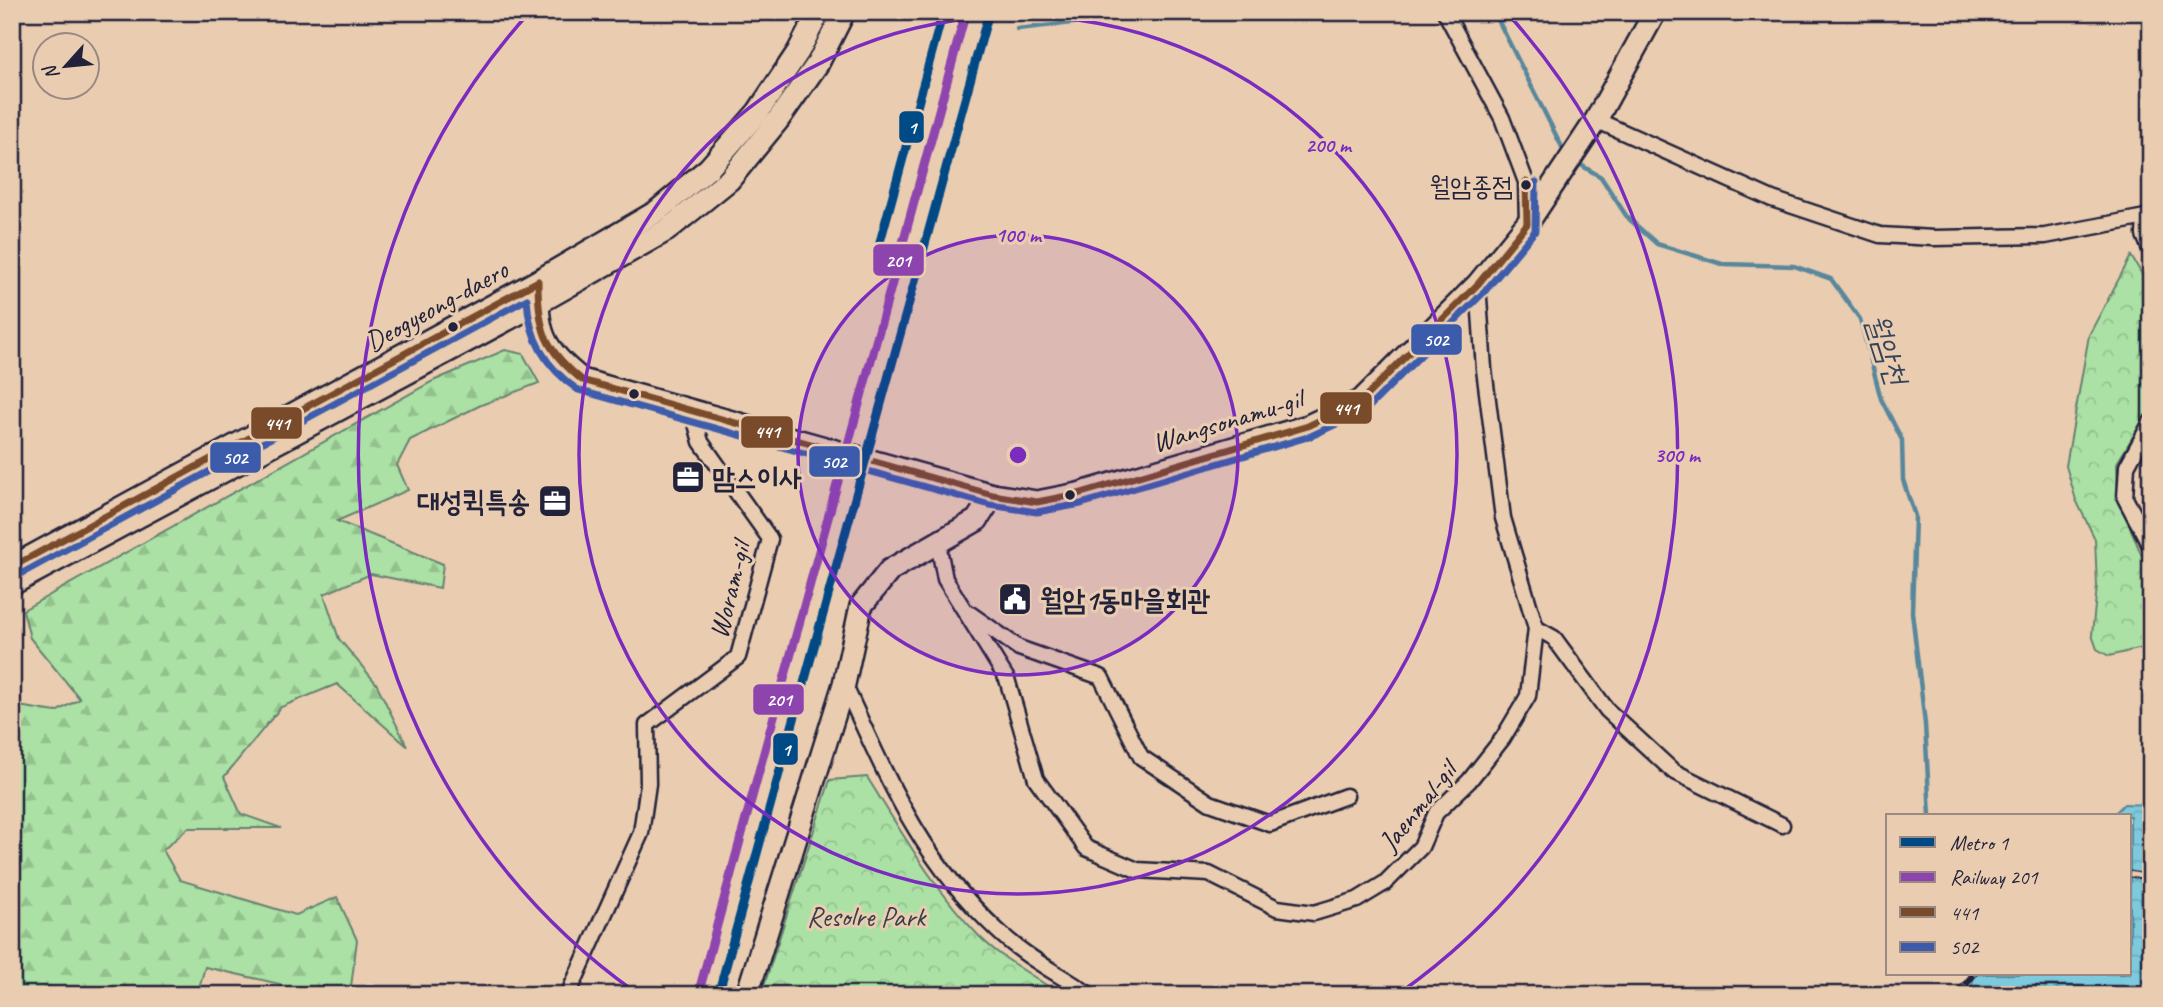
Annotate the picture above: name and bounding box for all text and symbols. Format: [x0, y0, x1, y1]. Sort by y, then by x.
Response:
north arrow [32, 32, 102, 102]
text: N [37, 60, 65, 84]
line badge: 1 [898, 110, 925, 144]
text: 1 [908, 116, 919, 140]
text: 200 m [1305, 132, 1353, 158]
place label: 월암종점 [1429, 170, 1513, 203]
marker: 월암종점 [1519, 178, 1533, 192]
text: 100 m [995, 222, 1043, 248]
line badge: 201 [872, 243, 925, 277]
text: 201 [885, 249, 913, 273]
street label: Deogyeong-daero [359, 251, 516, 359]
water label: 월암천 [1858, 309, 1917, 392]
unlabelled marker [446, 320, 460, 334]
line badge: 502 [1410, 323, 1463, 356]
text: 502 [1423, 328, 1451, 352]
street label: Wangsonamu-gil [1148, 380, 1312, 460]
unlabelled marker [627, 387, 641, 401]
line badge: 441 [1319, 391, 1373, 425]
text: 441 [1333, 397, 1361, 421]
line badge: 441 [250, 406, 303, 440]
text: 441 [264, 412, 292, 436]
line badge: 441 [740, 415, 794, 449]
text: 441 [754, 420, 782, 444]
line badge: 502 [209, 441, 262, 474]
text: 300 m [1654, 442, 1702, 468]
centre of rings [1006, 443, 1030, 467]
line badge: 502 [808, 445, 861, 478]
text: 502 [222, 446, 250, 470]
text: 502 [821, 450, 849, 474]
office icon: 맘스이사 [669, 458, 707, 496]
place label: 맘스이사 [712, 460, 802, 495]
office icon: 대성퀵특송 [536, 482, 574, 520]
place label: 대성퀵특송 [417, 484, 530, 519]
unlabelled marker [1063, 488, 1077, 502]
street label: Woram-gil [701, 533, 760, 642]
public building icon: 월암1동마을회관 [996, 580, 1034, 618]
place label: 월암1동마을회관 [1040, 582, 1211, 617]
line badge: 201 [752, 683, 805, 716]
text: 201 [766, 688, 794, 712]
line badge: 1 [772, 732, 799, 766]
text: 1 [782, 738, 793, 762]
street label: Jaenmal-gil [1370, 750, 1467, 860]
legend [1886, 814, 2132, 976]
text: Metro 1 [1950, 830, 2010, 856]
text: Railway 201 [1950, 864, 2039, 890]
park label: Resolre Park [807, 899, 927, 934]
text: 441 [1950, 900, 1980, 926]
text: 502 [1950, 934, 1980, 960]

